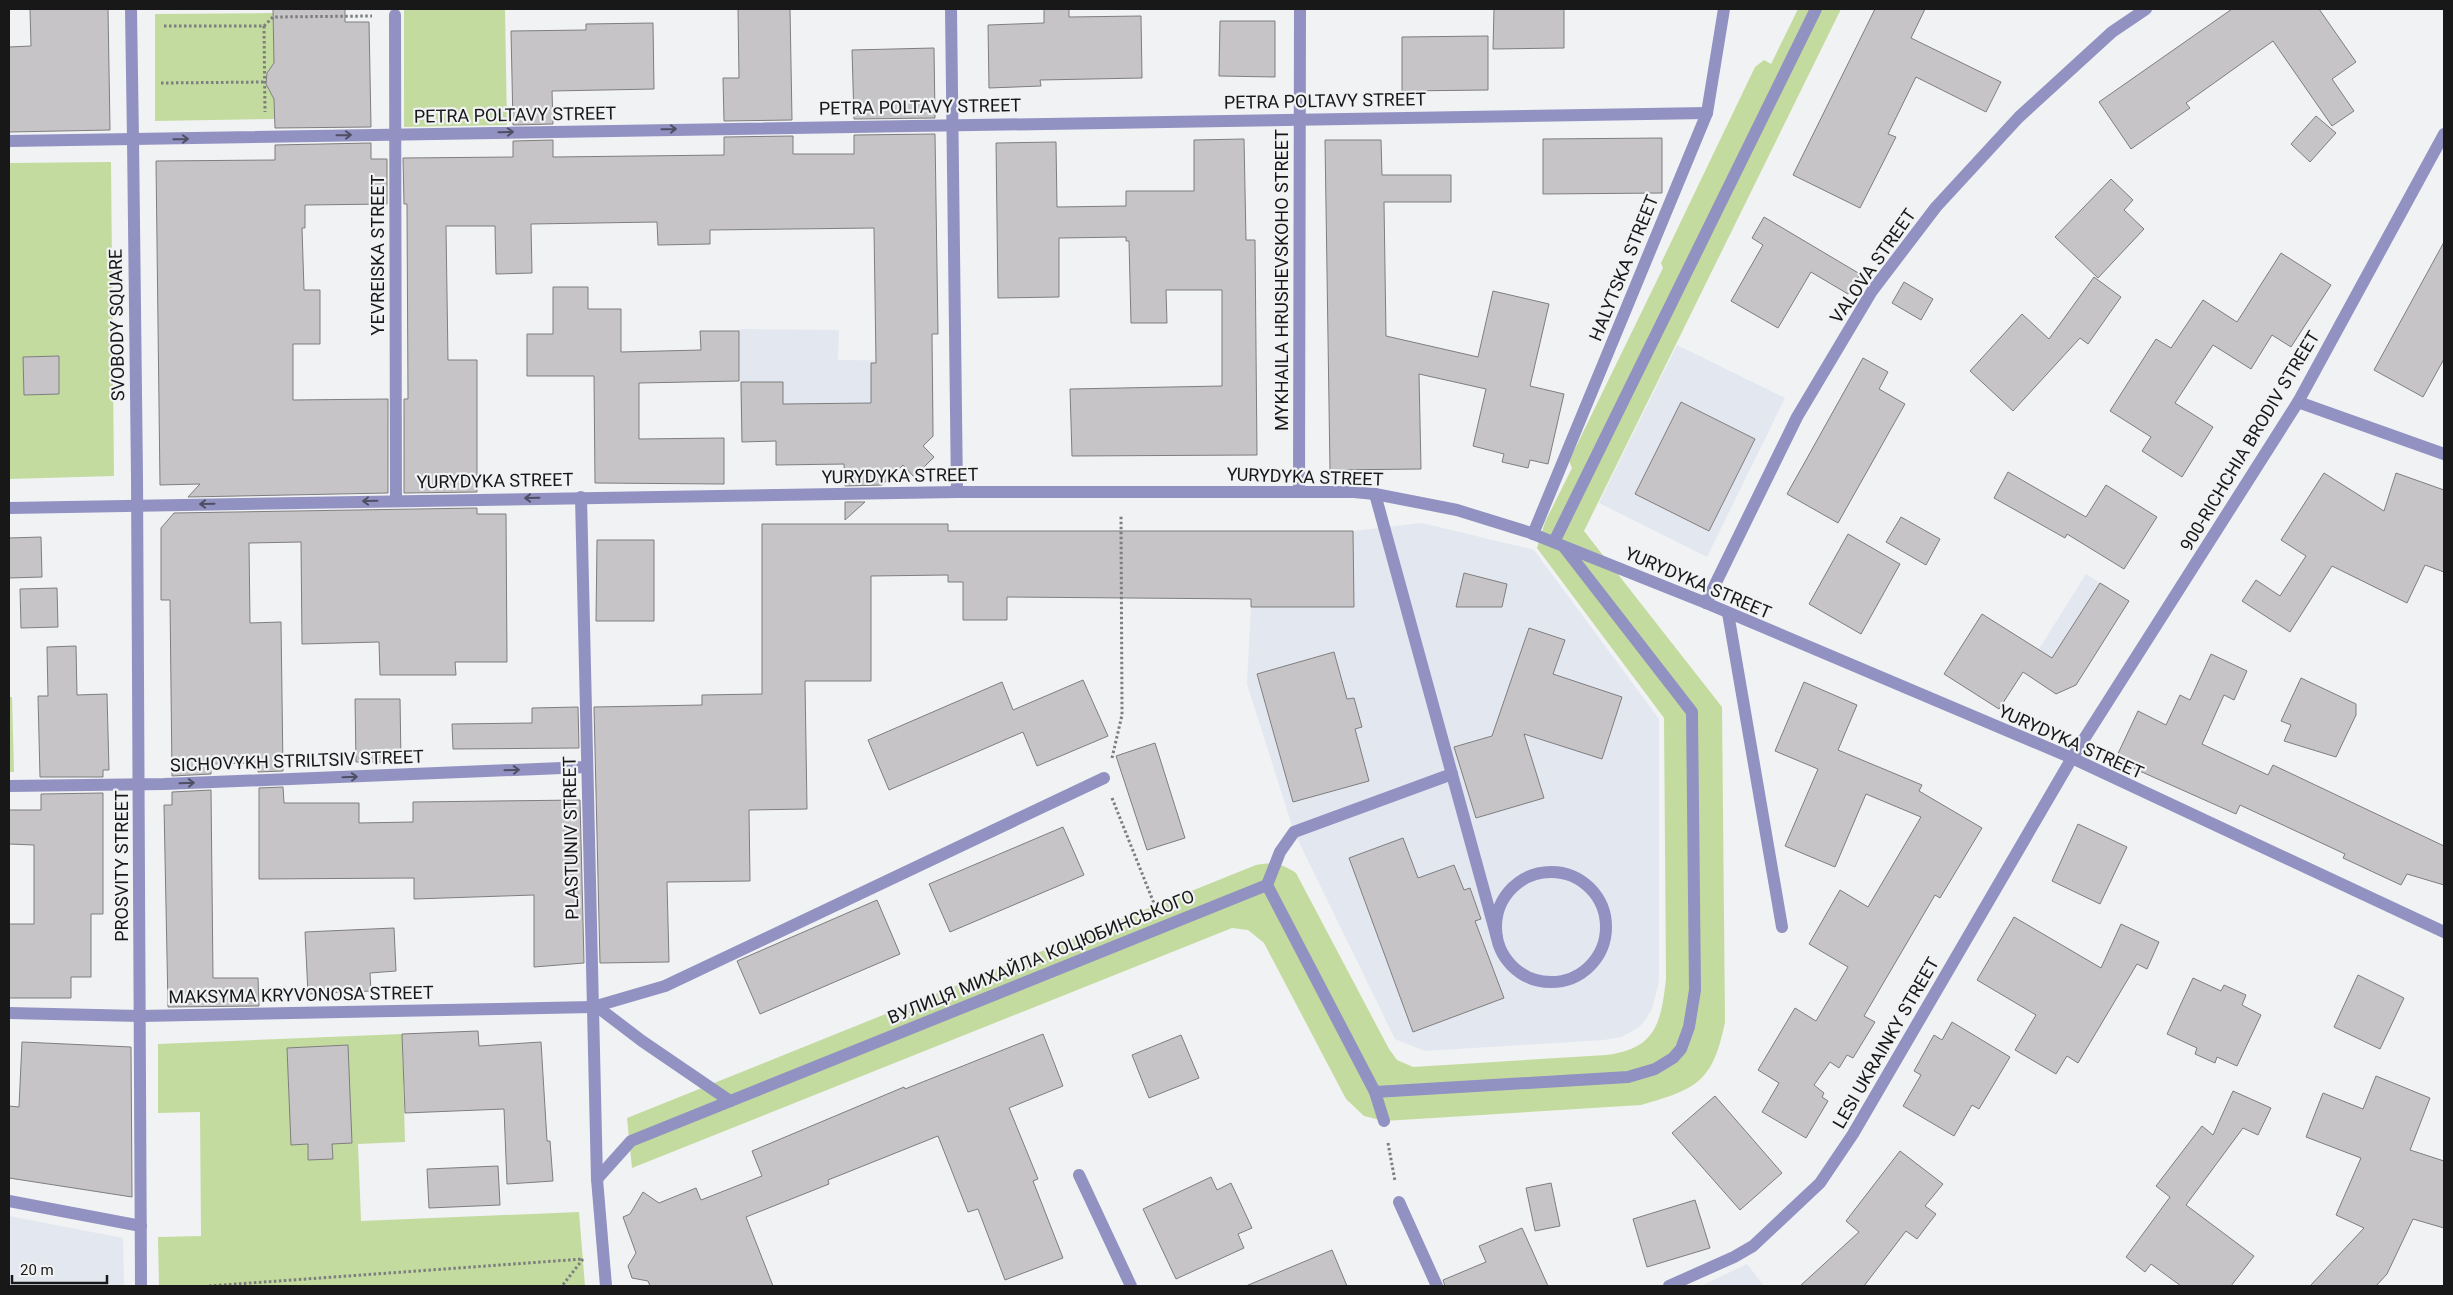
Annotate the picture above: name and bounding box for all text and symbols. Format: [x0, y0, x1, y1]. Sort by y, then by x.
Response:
street label: PETRA POLTAVY STREET [1224, 88, 1427, 113]
street label: PETRA POLTAVY STREET [819, 94, 1022, 119]
street label: PETRA POLTAVY STREET [414, 102, 617, 127]
one-way arrow [660, 125, 676, 134]
one-way arrow [498, 128, 514, 137]
street label: MYKHAILA HRUSHEVSKOHO STREET [1271, 129, 1292, 431]
one-way arrow [336, 131, 352, 140]
one-way arrow [173, 134, 189, 143]
street label: YEVREISKA STREET [367, 174, 388, 335]
street label: HALYTSKA STREET [1585, 191, 1663, 344]
street label: VALOVA STREET [1825, 204, 1920, 327]
street label: SVOBODY SQUARE [105, 249, 128, 401]
street label: 900-RICHCHIA BRODIV STREET [2175, 327, 2324, 555]
street label: YURYDYKA STREET [1226, 463, 1384, 490]
street label: YURYDYKA STREET [821, 464, 979, 487]
street label: YURYDYKA STREET [416, 469, 574, 492]
one-way arrow [524, 493, 540, 503]
one-way arrow [362, 496, 378, 506]
one-way arrow [199, 499, 216, 509]
street label: YURYDYKA STREET [1622, 542, 1775, 623]
street label: YURYDYKA STREET [1995, 700, 2147, 783]
street label: SICHOVYKH STRILTSIV STREET [170, 746, 424, 775]
street label: PLASTUNIV STREET [559, 756, 582, 920]
one-way arrow [504, 766, 520, 775]
one-way arrow [341, 772, 357, 781]
one-way arrow [179, 779, 195, 788]
street label: PROSVITY STREET [111, 790, 132, 942]
street label: ВУЛИЦЯ МИХАЙЛА КОЦЮБИНСЬКОГО [884, 885, 1197, 1028]
street label: LESI UKRAINKY STREET [1828, 953, 1943, 1132]
street label: MAKSYMA KRYVONOSA STREET [168, 982, 434, 1007]
scale bar [12, 1252, 108, 1284]
text: 20 m [20, 1261, 54, 1279]

